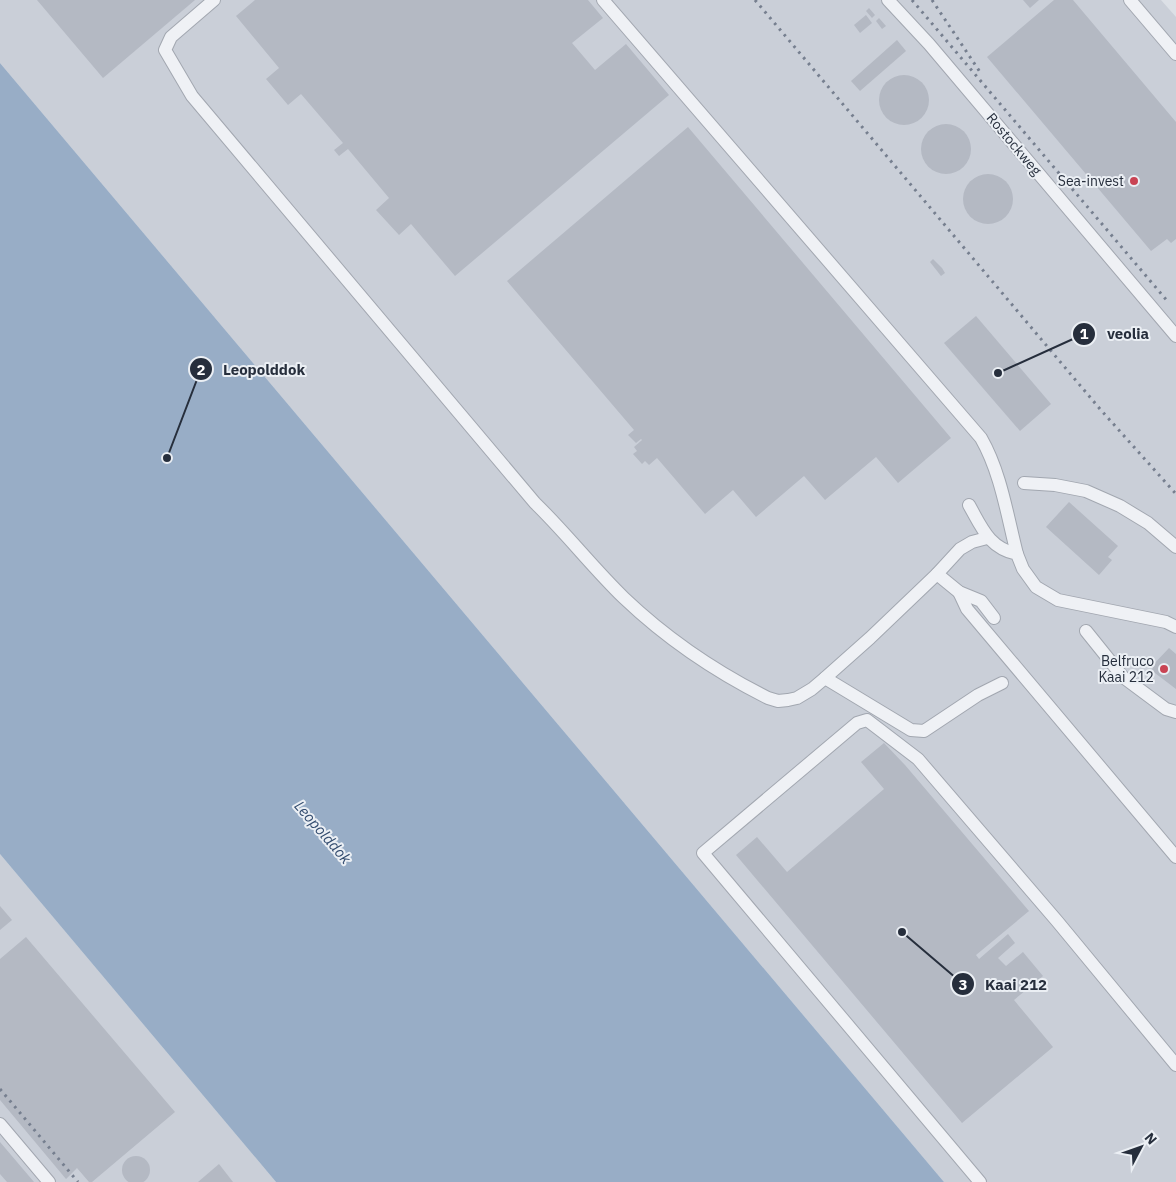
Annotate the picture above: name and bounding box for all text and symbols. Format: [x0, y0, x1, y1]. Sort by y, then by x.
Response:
street label: Rostockweg [983, 109, 1046, 179]
place label: Sea-invest [1058, 172, 1124, 190]
marker: Sea-invest [1128, 175, 1140, 187]
callout: veolia [1072, 319, 1159, 349]
text: 1 [1079, 324, 1089, 343]
text: veolia [1107, 324, 1150, 343]
callout: Leopolddok [188, 354, 315, 384]
text: 2 [196, 360, 206, 379]
text: Leopolddok [223, 360, 305, 379]
place label: Belfruco Kaai 212 [1098, 652, 1154, 686]
marker: Belfruco Kaai 212 [1158, 663, 1170, 675]
water label: Leopolddok [290, 797, 356, 868]
callout: Kaai 212 [950, 969, 1057, 999]
text: 3 [958, 975, 968, 994]
text: Kaai 212 [985, 975, 1047, 994]
north arrow [1116, 1122, 1166, 1172]
text: N [1141, 1129, 1161, 1148]

